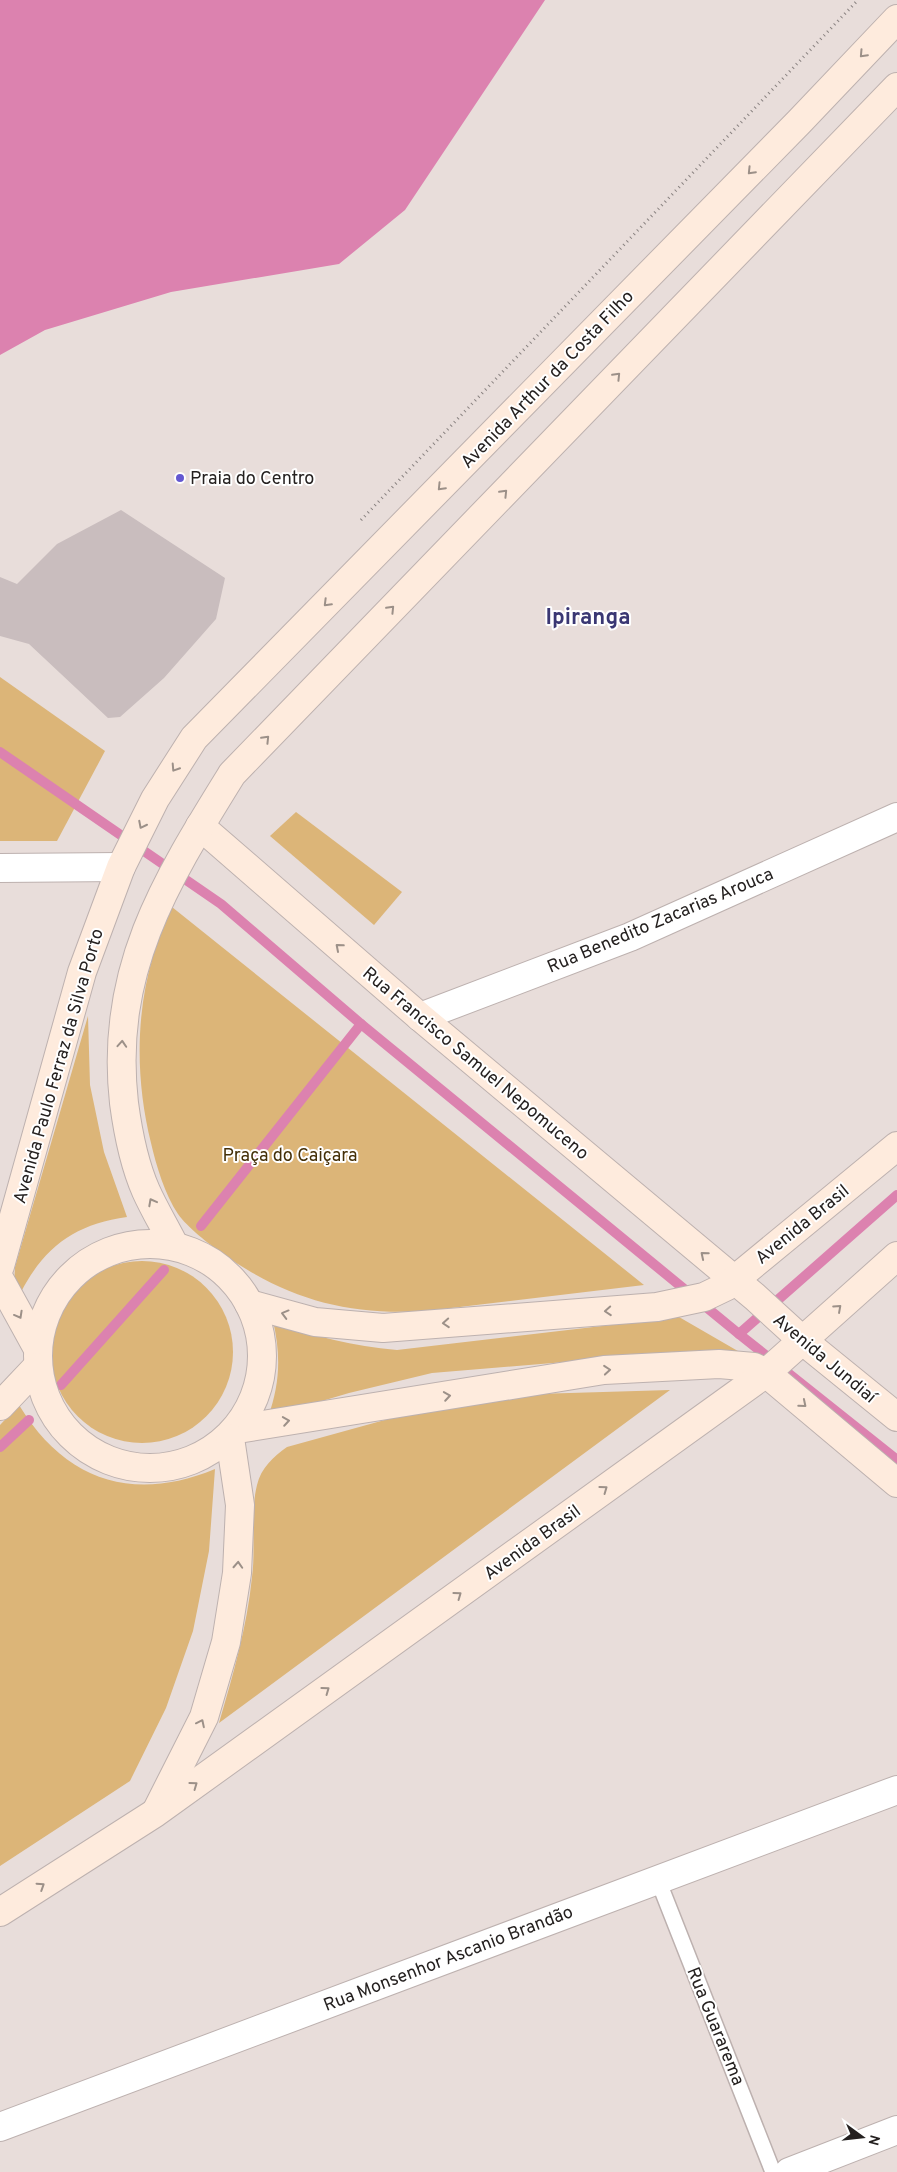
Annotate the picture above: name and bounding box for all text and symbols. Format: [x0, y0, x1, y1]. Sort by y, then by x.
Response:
one-way arrow [860, 48, 869, 57]
one-way arrow [748, 165, 757, 174]
street label: Avenida Arthur da Costa Filho [457, 286, 640, 474]
one-way arrow [611, 372, 620, 381]
place label: Praia do Centro [190, 468, 314, 491]
marker: Praia do Centro [174, 472, 186, 484]
one-way arrow [438, 481, 447, 490]
one-way arrow [498, 489, 507, 498]
one-way arrow [324, 597, 333, 606]
district label: Ipiranga [546, 605, 630, 632]
one-way arrow [385, 606, 394, 615]
one-way arrow [260, 736, 269, 745]
one-way arrow [171, 763, 181, 772]
one-way arrow [138, 820, 148, 829]
street label: Rua Benedito Zacarias Arouca [544, 863, 777, 980]
street label: Avenida Paulo Ferraz da Silva Porto [9, 926, 110, 1207]
one-way arrow [336, 944, 345, 953]
street label: Rua Francisco Samuel Nepomuceno [357, 963, 593, 1166]
one-way arrow [116, 1039, 127, 1047]
park label: Praça do Caiçara [223, 1145, 357, 1168]
street label: Avenida Brasil [751, 1180, 855, 1270]
one-way arrow [148, 1198, 158, 1207]
one-way arrow [701, 1251, 710, 1260]
one-way arrow [604, 1305, 612, 1316]
one-way arrow [833, 1305, 842, 1314]
one-way arrow [13, 1309, 23, 1318]
street label: Avenida Jundiaí [768, 1309, 882, 1410]
one-way arrow [281, 1310, 290, 1320]
one-way arrow [442, 1318, 450, 1329]
one-way arrow [604, 1365, 612, 1376]
one-way arrow [442, 1391, 451, 1401]
one-way arrow [798, 1398, 807, 1407]
one-way arrow [282, 1417, 291, 1427]
one-way arrow [598, 1487, 607, 1495]
street label: Avenida Brasil [480, 1500, 586, 1586]
one-way arrow [232, 1561, 243, 1569]
one-way arrow [452, 1592, 462, 1601]
one-way arrow [320, 1687, 330, 1696]
one-way arrow [194, 1719, 205, 1728]
one-way arrow [188, 1782, 198, 1791]
one-way arrow [35, 1883, 45, 1892]
street label: Rua Monsenhor Ascanio Brandão [320, 1901, 577, 2018]
street label: Rua Guararema [680, 1964, 749, 2089]
north arrow [837, 2112, 887, 2162]
text: N [864, 2133, 883, 2147]

